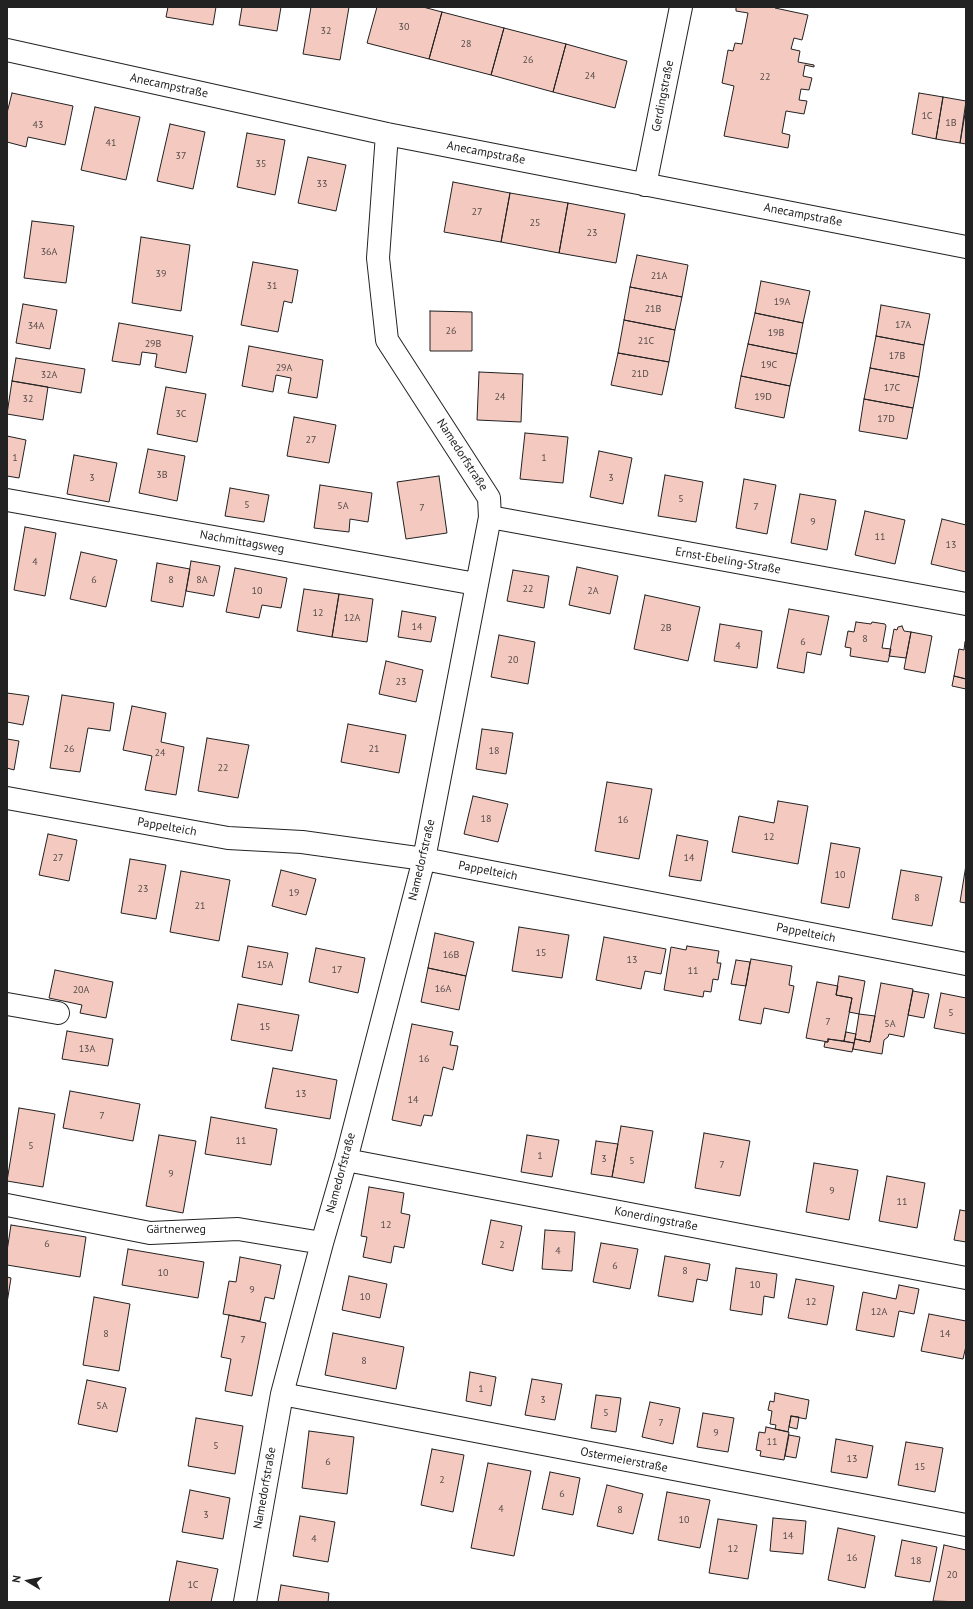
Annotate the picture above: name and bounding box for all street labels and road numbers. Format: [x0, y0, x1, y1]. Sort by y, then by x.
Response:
street label: Gerdingstraße [649, 59, 677, 133]
street label: Anecampstraße [129, 71, 209, 101]
street label: Anecampstraße [446, 138, 526, 168]
street label: Anecampstraße [763, 200, 843, 230]
street label: Namedorfstraße [433, 416, 491, 494]
street label: Nachmittagsweg [199, 527, 285, 557]
street label: Ernst-Ebeling-Straße [674, 545, 782, 577]
street label: Pappelteich [136, 815, 198, 839]
street label: Namedorfstraße [406, 818, 438, 902]
street label: Pappelteich [457, 858, 519, 884]
street label: Pappelteich [775, 920, 837, 946]
street label: Namedorfstraße [323, 1131, 359, 1215]
street label: Konerdingstraße [613, 1204, 699, 1234]
street label: Gärtnerweg [146, 1223, 206, 1237]
street label: Ostermeierstraße [579, 1444, 669, 1476]
street label: Namedorfstraße [251, 1446, 279, 1530]

